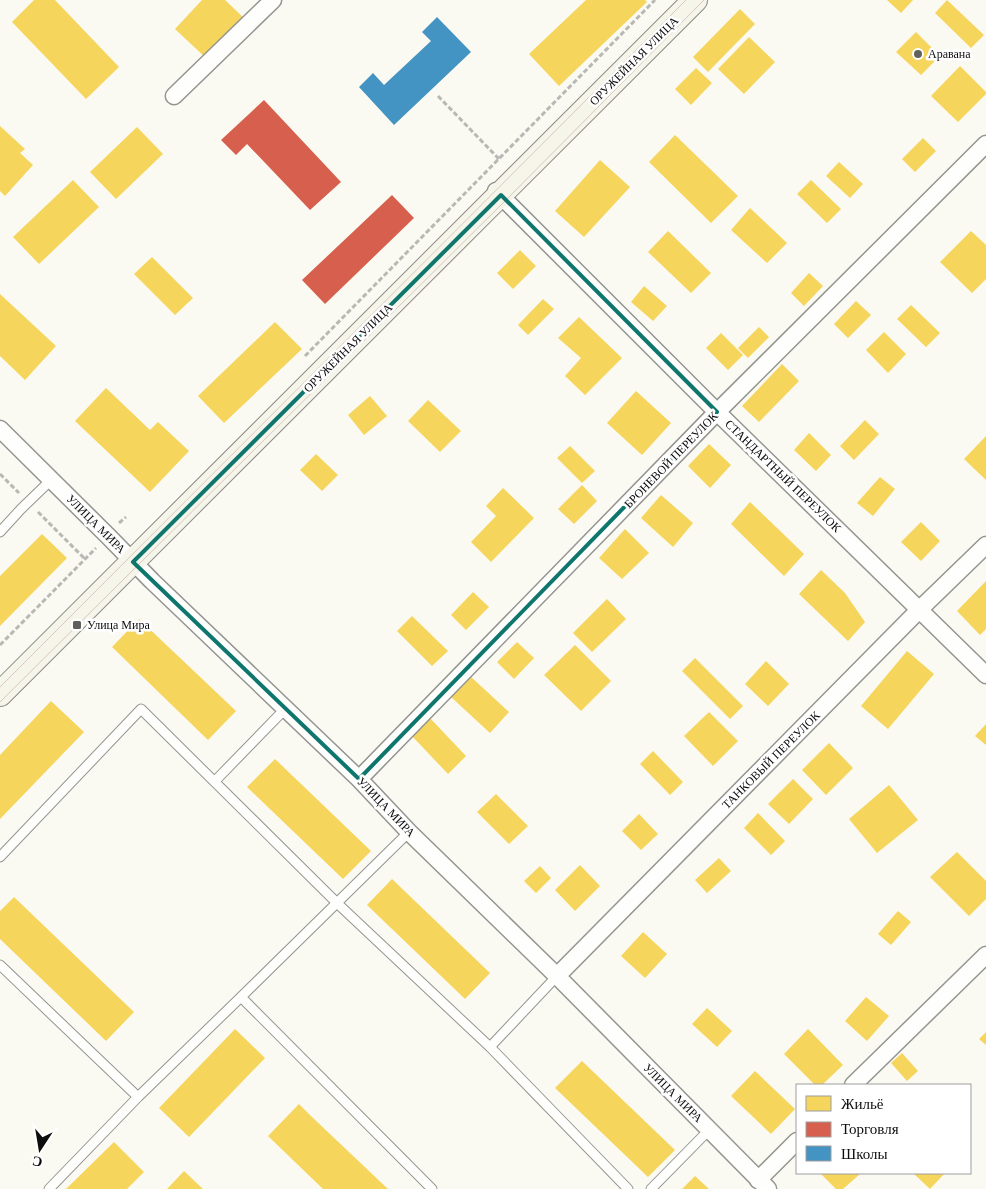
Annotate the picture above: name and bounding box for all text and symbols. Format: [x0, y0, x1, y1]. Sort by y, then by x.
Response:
street label: ОРУЖЕЙНАЯ УЛИЦА [587, 13, 682, 108]
place label: Аравана [928, 47, 971, 61]
marker: Аравана [912, 48, 924, 60]
street label: ОРУЖЕЙНАЯ УЛИЦА [301, 300, 396, 395]
street label: БРОНЕВОЙ ПЕРЕУЛОК [621, 408, 721, 511]
street label: СТАНДАРТНЫЙ ПЕРЕУЛОК [722, 417, 845, 536]
street label: УЛИЦА МИРА [64, 492, 129, 557]
place label: Улица Мира [87, 618, 150, 632]
marker: Улица Мира [71, 619, 83, 631]
street label: ТАНКОВЫЙ ПЕРЕУЛОК [719, 707, 824, 812]
street label: УЛИЦА МИРА [354, 774, 418, 840]
street label: УЛИЦА МИРА [641, 1061, 706, 1126]
legend [796, 1084, 971, 1174]
text: Жильё [841, 1096, 884, 1112]
text: Торговля [841, 1121, 899, 1137]
north arrow [15, 1124, 65, 1174]
text: Школы [841, 1146, 888, 1162]
text: С [31, 1153, 44, 1170]

